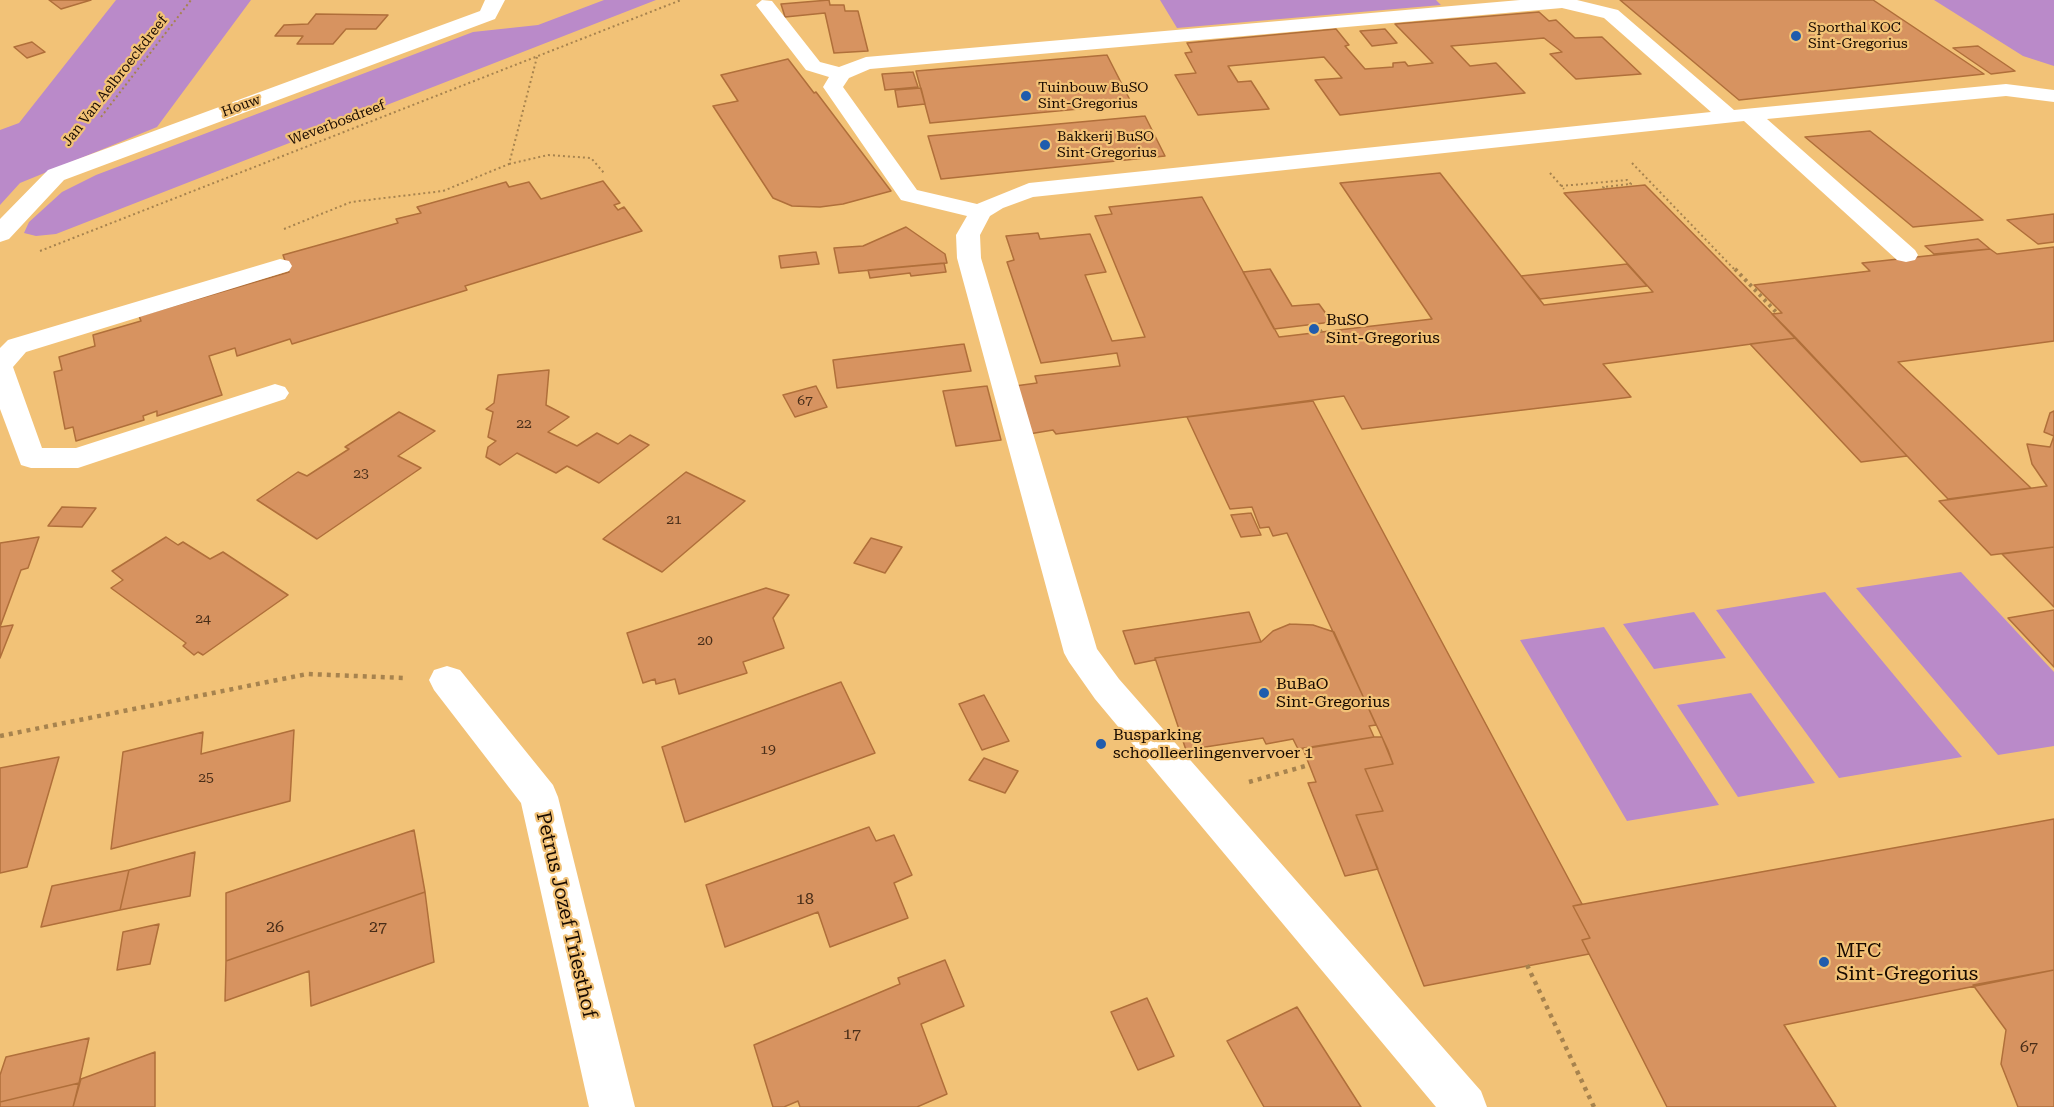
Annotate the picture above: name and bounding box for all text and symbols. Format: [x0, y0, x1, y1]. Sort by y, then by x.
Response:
street label: Jan Van Aelbroeckdreef [59, 12, 171, 150]
place label: Sporthal KOC Sint-Gregorius [1808, 20, 1908, 52]
marker: Sporthal KOC Sint-Gregorius [1789, 29, 1803, 43]
place label: Tuinbouw BuSO Sint-Gregorius [1038, 80, 1148, 112]
marker: Tuinbouw BuSO Sint-Gregorius [1019, 89, 1033, 103]
street label: Houw [219, 91, 263, 121]
street label: Weverbosdreef [286, 97, 388, 149]
place label: Bakkerij BuSO Sint-Gregorius [1057, 129, 1157, 162]
marker: Bakkerij BuSO Sint-Gregorius [1038, 138, 1052, 152]
place label: BuSO Sint-Gregorius [1326, 310, 1440, 348]
marker: BuSO Sint-Gregorius [1307, 322, 1321, 336]
house number: 67 [797, 393, 813, 409]
house number: 22 [516, 416, 532, 432]
house number: 23 [353, 466, 369, 482]
house number: 21 [666, 512, 682, 528]
house number: 24 [195, 611, 211, 627]
house number: 20 [697, 633, 713, 649]
place label: BuBaO Sint-Gregorius [1276, 674, 1390, 712]
marker: BuBaO Sint-Gregorius [1257, 686, 1271, 700]
place label: Busparking schoolleerlingenvervoer 1 [1113, 725, 1313, 763]
marker: Busparking schoolleerlingenvervoer 1 [1094, 737, 1108, 751]
house number: 19 [760, 742, 776, 758]
house number: 25 [198, 770, 214, 786]
street label: Petrus Jozef Triesthof [531, 810, 601, 1020]
house number: 18 [796, 889, 814, 909]
house number: 26 [266, 917, 284, 937]
house number: 27 [369, 917, 387, 937]
place label: MFC Sint-Gregorius [1836, 939, 1978, 986]
marker: MFC Sint-Gregorius [1817, 955, 1831, 969]
house number: 17 [843, 1024, 861, 1044]
house number: 67 [2020, 1037, 2038, 1057]

